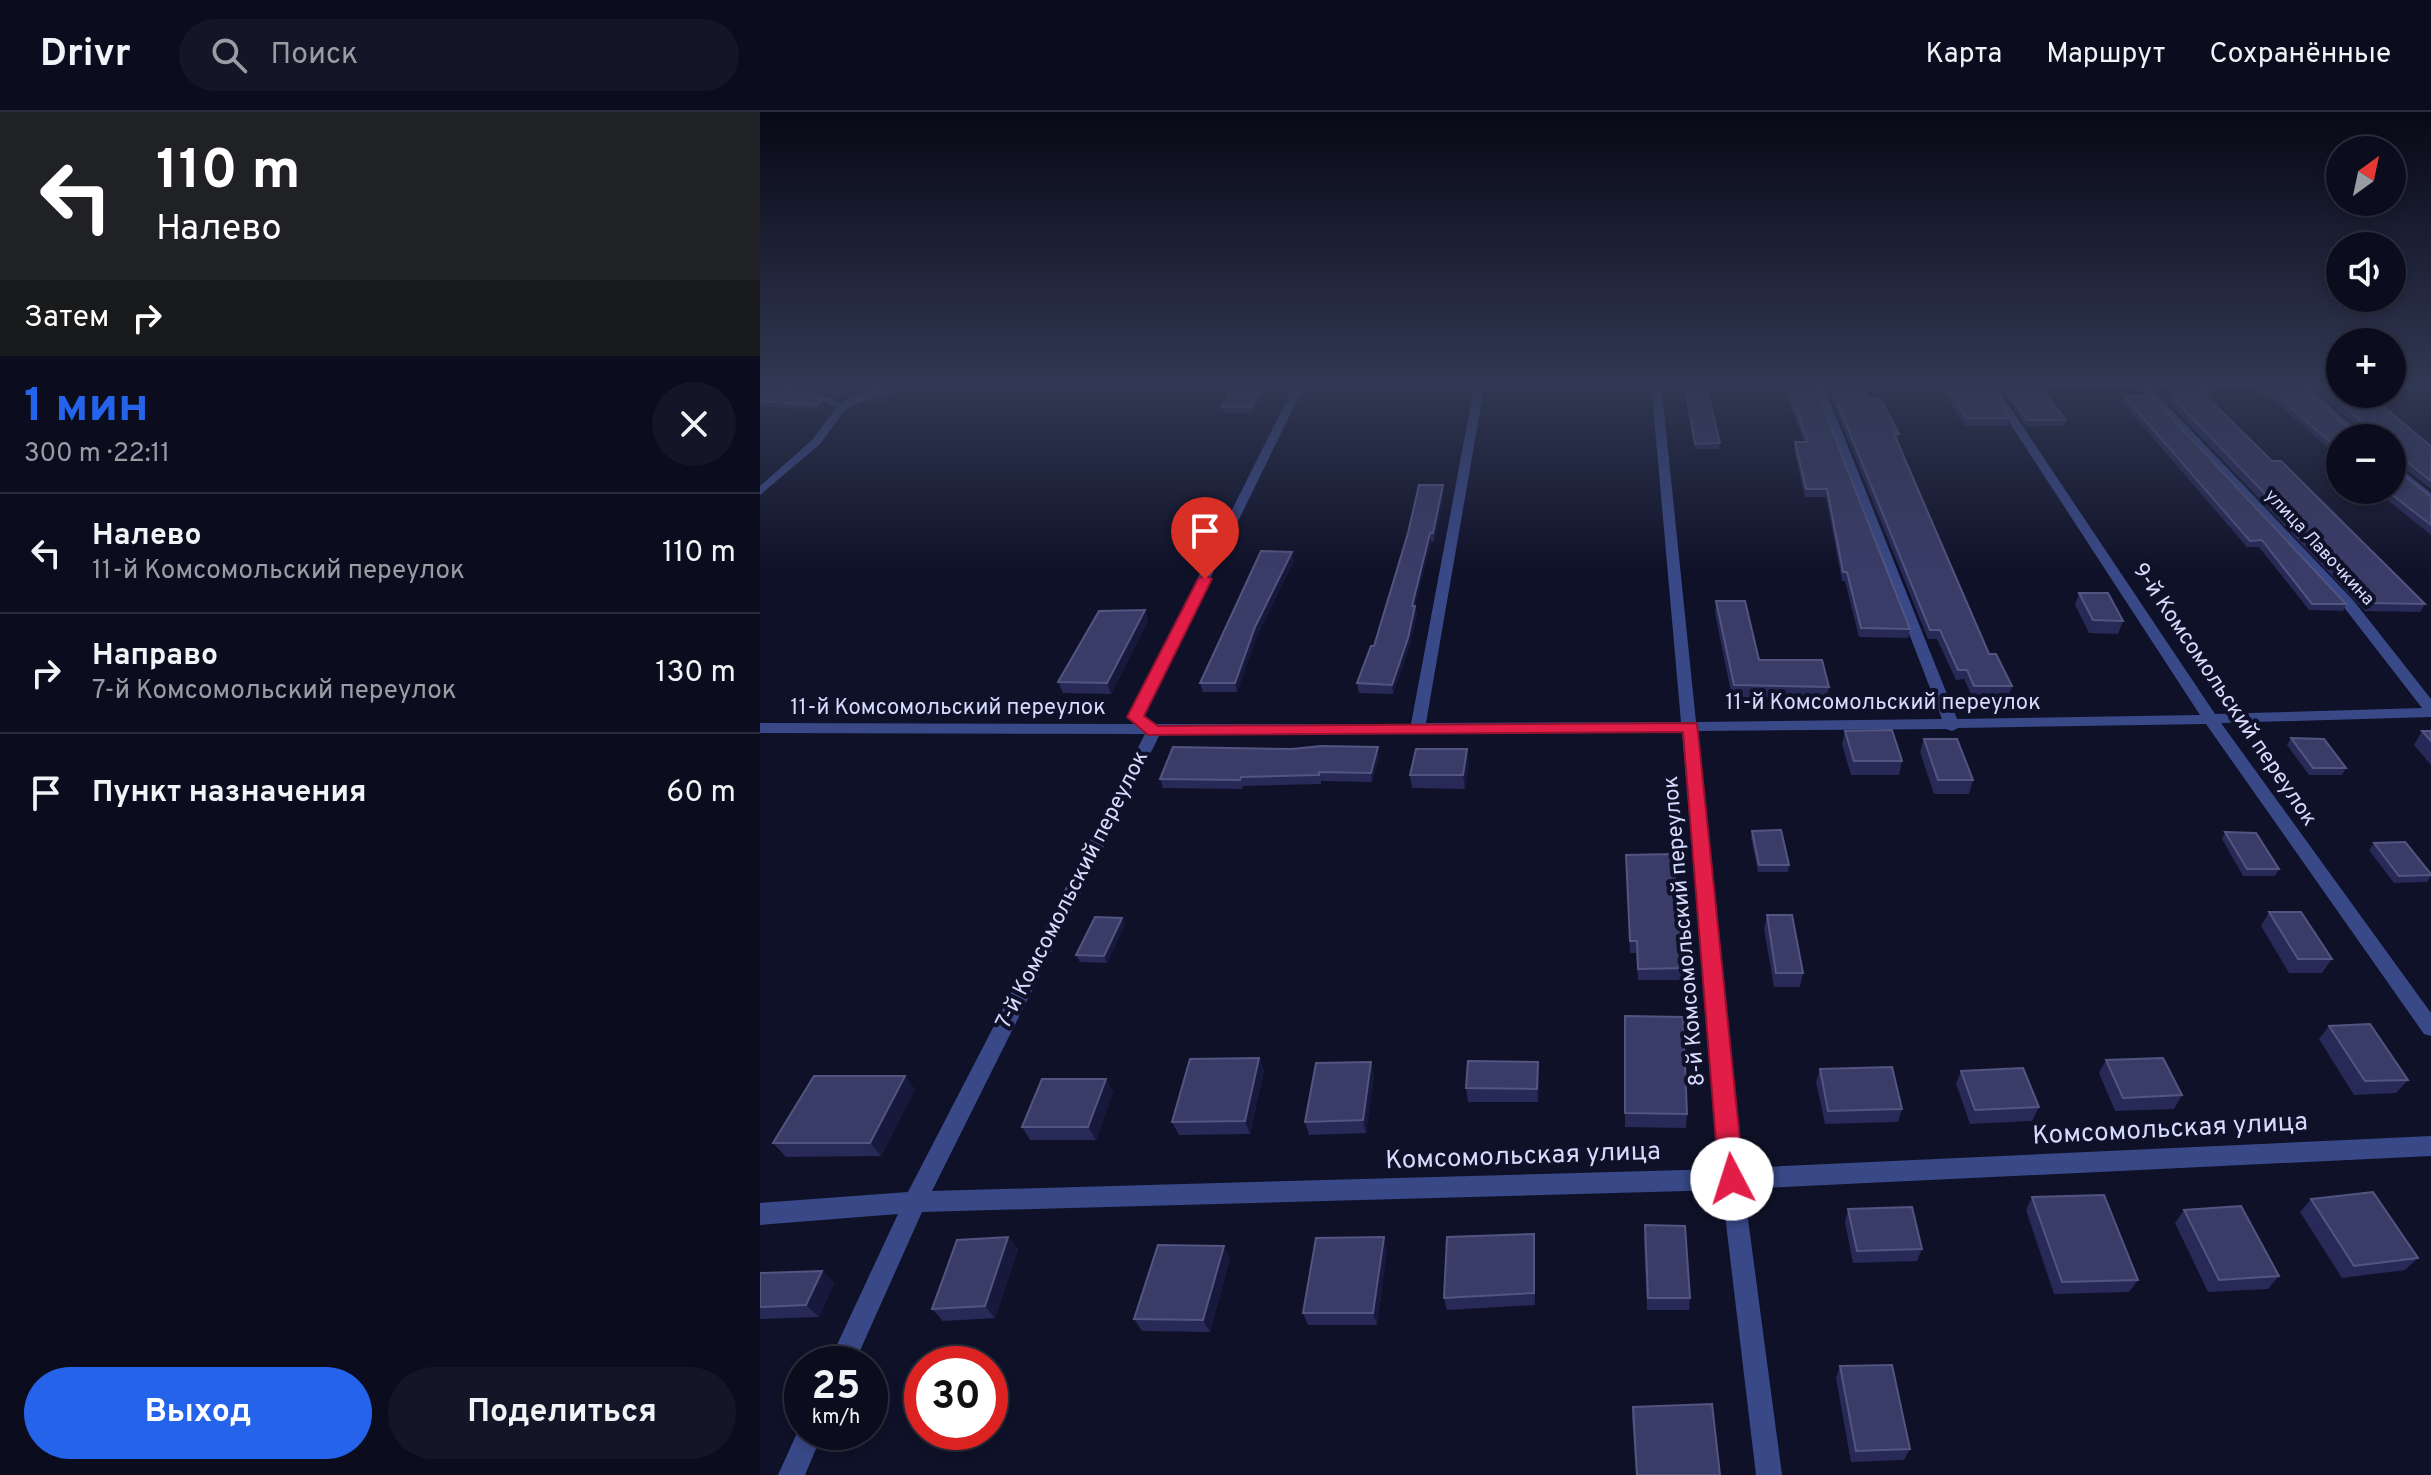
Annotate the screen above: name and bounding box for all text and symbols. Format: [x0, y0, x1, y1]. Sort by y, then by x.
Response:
search box [179, 19, 739, 91]
text: Drivr [40, 31, 131, 80]
icon: search [207, 33, 251, 77]
text: Поиск [271, 37, 358, 74]
text: Карта [1926, 37, 2002, 73]
text: Маршрут [2046, 37, 2165, 73]
text: Сохранённые [2209, 37, 2391, 73]
north arrow [2326, 136, 2406, 216]
map controls [2326, 136, 2406, 504]
text: 110 m [156, 138, 301, 208]
icon: left [24, 144, 128, 248]
text: Налево [156, 207, 282, 253]
button: sound [2326, 232, 2406, 312]
icon: right [125, 296, 169, 340]
text: Затем [24, 300, 109, 337]
button: + [2326, 328, 2406, 408]
text: 1 мин [24, 378, 149, 438]
button: close [652, 382, 736, 466]
button: − [2326, 424, 2406, 504]
text: 300 m · 22:11 [24, 438, 170, 471]
street label: улица Лавочкина [2259, 485, 2379, 611]
pin [1171, 497, 1239, 579]
icon: arrive [1183, 509, 1227, 553]
text: Налево [92, 518, 201, 555]
icon: left [24, 531, 68, 575]
text: 110 m [662, 535, 736, 572]
text: 11-й Комсомольский переулок [92, 555, 465, 588]
street label: 9-й Комсомольский переулок [2126, 558, 2322, 832]
text: Направо [92, 638, 218, 675]
icon: right [24, 651, 68, 695]
text: 130 m [655, 655, 736, 692]
text: 7-й Комсомольский переулок [92, 675, 457, 708]
street label: 11-й Комсомольский переулок [1725, 690, 2041, 717]
street label: 11-й Комсомольский переулок [790, 695, 1106, 722]
street label: 7-й Комсомольский переулок [991, 746, 1155, 1034]
icon: arrive [24, 771, 68, 815]
text: Пункт назначения [92, 775, 366, 812]
text: 60 m [666, 775, 736, 812]
street label: 8-й Комсомольский переулок [1658, 775, 1712, 1087]
street label: Комсомольская улица [2031, 1106, 2309, 1154]
street label: Комсомольская улица [1385, 1136, 1661, 1178]
position arrow [1690, 1137, 1774, 1221]
speed limit sign: 30 [904, 1346, 1008, 1450]
text: 25 [812, 1363, 860, 1413]
button: Выход [24, 1367, 372, 1459]
button: Поделиться [388, 1367, 736, 1459]
text: km/h [812, 1405, 860, 1431]

